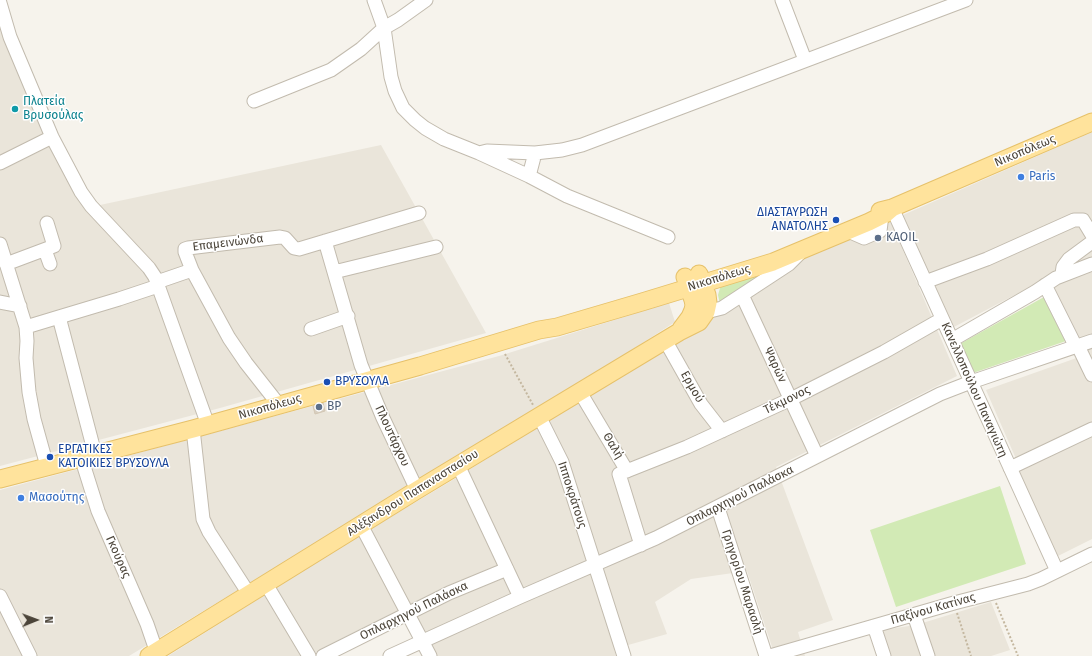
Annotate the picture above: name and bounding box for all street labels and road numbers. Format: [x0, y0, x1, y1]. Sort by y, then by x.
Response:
street label: Νικοπόλεως [992, 132, 1058, 170]
street label: Επαμεινώνδα [192, 232, 264, 254]
street label: Νικοπόλεως [686, 262, 752, 294]
street label: Κανελλοπούλου Παναγιώτη [938, 320, 1010, 460]
street label: Ψαρών [761, 345, 789, 385]
street label: Ερμού [677, 369, 707, 405]
street label: Τέκμονος [761, 383, 813, 417]
street label: Νικοπόλεως [237, 391, 303, 423]
street label: Πλουτάρχου [372, 403, 412, 469]
street label: Θαλή [600, 430, 626, 462]
street label: Αλέξανδρου Παπαναστασίου [345, 447, 481, 539]
street label: Ιπποκράτους [554, 460, 590, 530]
street label: Οπλαρχηγού Παλάσκα [684, 463, 796, 529]
street label: Γρηγορίου Μαρασλή [718, 528, 766, 636]
street label: Γκούρας [102, 534, 134, 580]
street label: Οπλαρχηγού Παλάσκα [358, 579, 470, 643]
street label: Παξίνου Κατίνας [889, 590, 977, 628]

